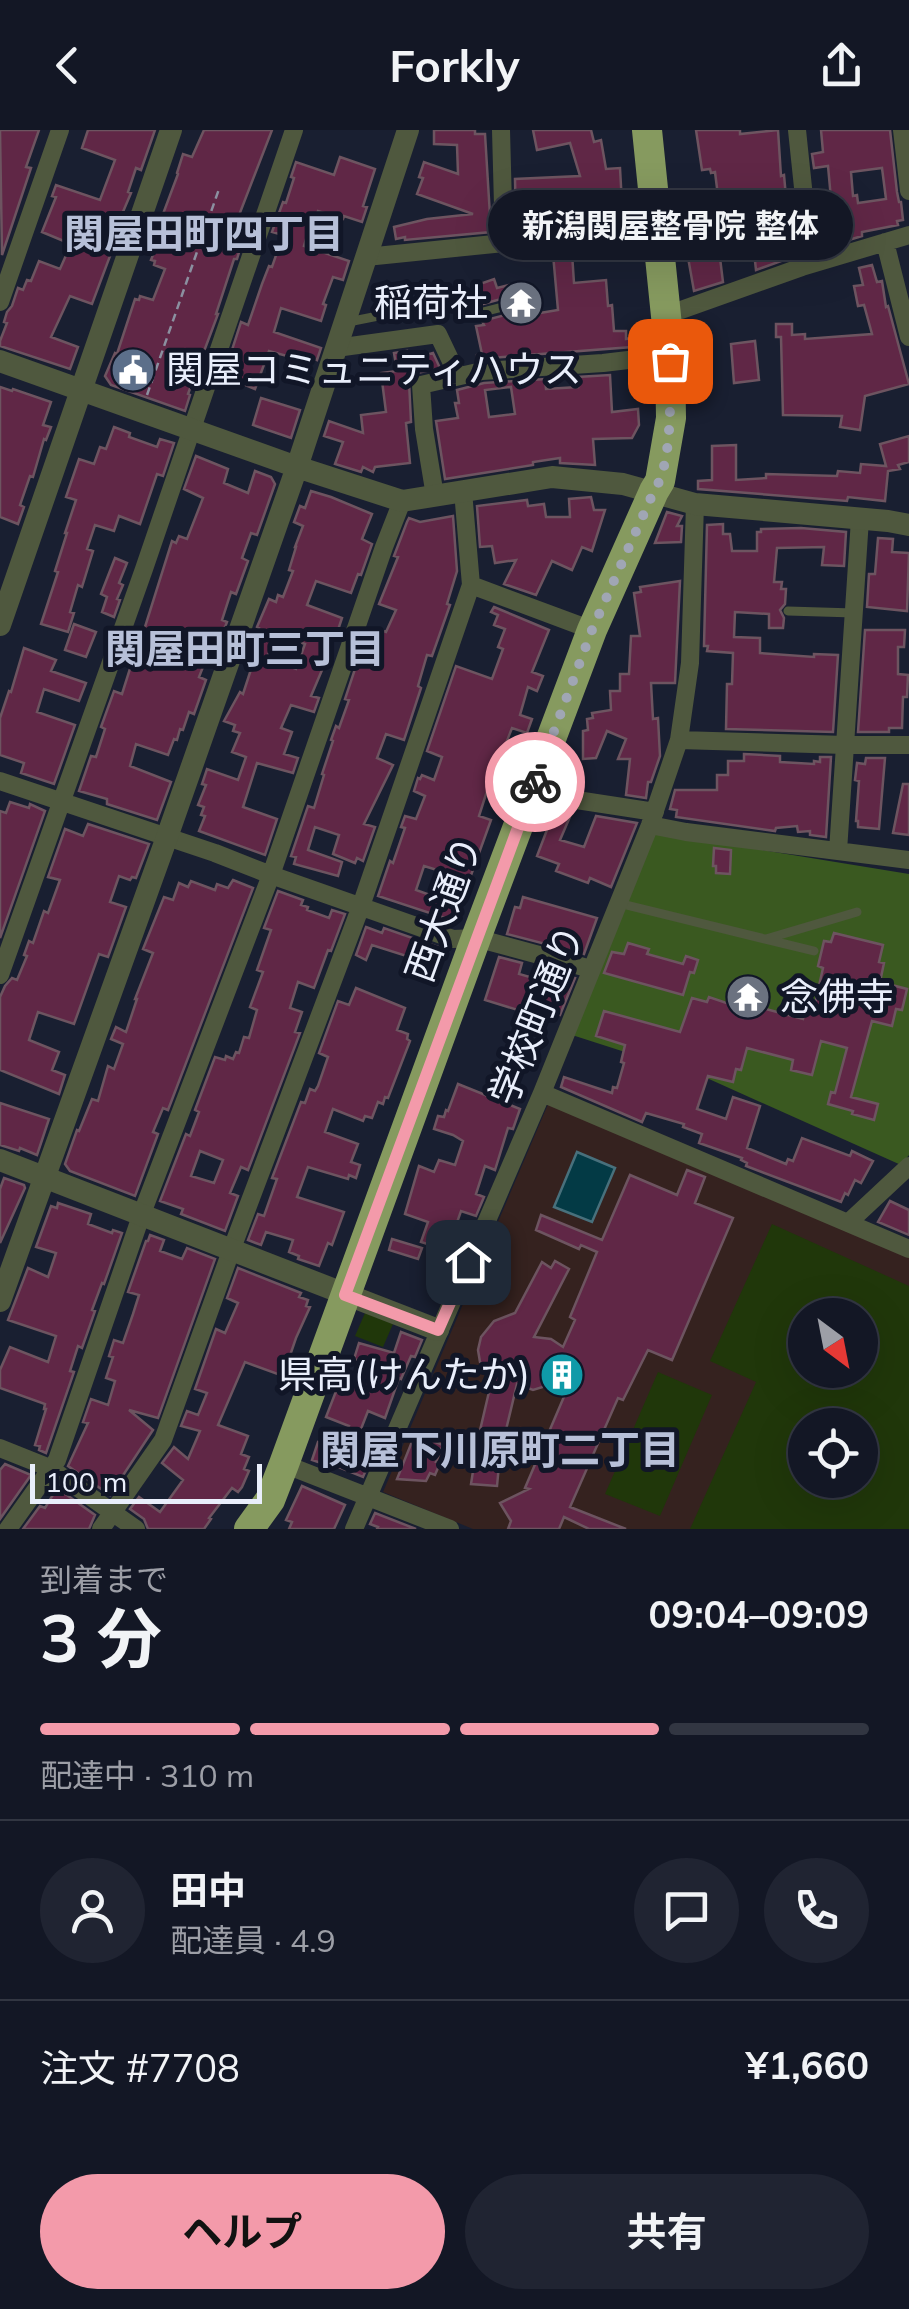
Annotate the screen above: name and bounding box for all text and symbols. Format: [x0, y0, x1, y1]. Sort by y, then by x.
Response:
text: Forkly [389, 37, 520, 93]
icon: back [40, 38, 95, 93]
icon: share [814, 38, 869, 93]
callout: 新潟関屋整骨院 整体 [488, 191, 852, 261]
text: 新潟関屋整骨院 整体 [522, 205, 819, 245]
district label: 関屋田町四丁目 [64, 208, 344, 258]
place label: 稲荷社 [374, 278, 488, 326]
temple icon: 稲荷社 [498, 280, 544, 326]
pin [628, 319, 713, 404]
icon: bag [643, 334, 698, 389]
place label: 関屋コミュニティハウス [166, 345, 582, 393]
public building icon: 関屋コミュニティハウス [110, 347, 156, 393]
district label: 関屋田町三丁目 [105, 623, 385, 673]
courier [485, 732, 585, 832]
icon: bike [508, 755, 563, 810]
street label: 西大通り [395, 829, 492, 988]
street label: 学校町通り [478, 918, 594, 1112]
place label: 念佛寺 [780, 972, 894, 1020]
temple icon: 念佛寺 [725, 974, 771, 1020]
pin [426, 1220, 511, 1305]
icon: home [441, 1235, 496, 1290]
north arrow [788, 1298, 878, 1388]
map controls [788, 1298, 878, 1498]
place label: 県高(けんたか) [278, 1350, 530, 1398]
building icon: 県高(けんたか) [539, 1352, 585, 1398]
button: locate [788, 1408, 878, 1498]
district label: 関屋下川原町二丁目 [320, 1424, 680, 1474]
scale bar [30, 1459, 262, 1504]
text: 100 m [45, 1464, 127, 1499]
text: 到着まで [40, 1559, 168, 1599]
text: 09:04–09:09 [649, 1590, 869, 1638]
text: 3 分 [40, 1597, 162, 1678]
text: 配達中 · 310 m [40, 1755, 254, 1795]
button: person [40, 1858, 145, 1963]
button: chat [634, 1858, 739, 1963]
button: phone [764, 1858, 869, 1963]
text: 田中 [170, 1866, 246, 1914]
text: 配達員 · 4.9 [170, 1920, 336, 1960]
text: ¥1,660 [746, 2041, 869, 2089]
text: 注文 #7708 [40, 2044, 240, 2092]
button: ヘルプ [40, 2174, 445, 2289]
button: 共有 [465, 2174, 869, 2289]

